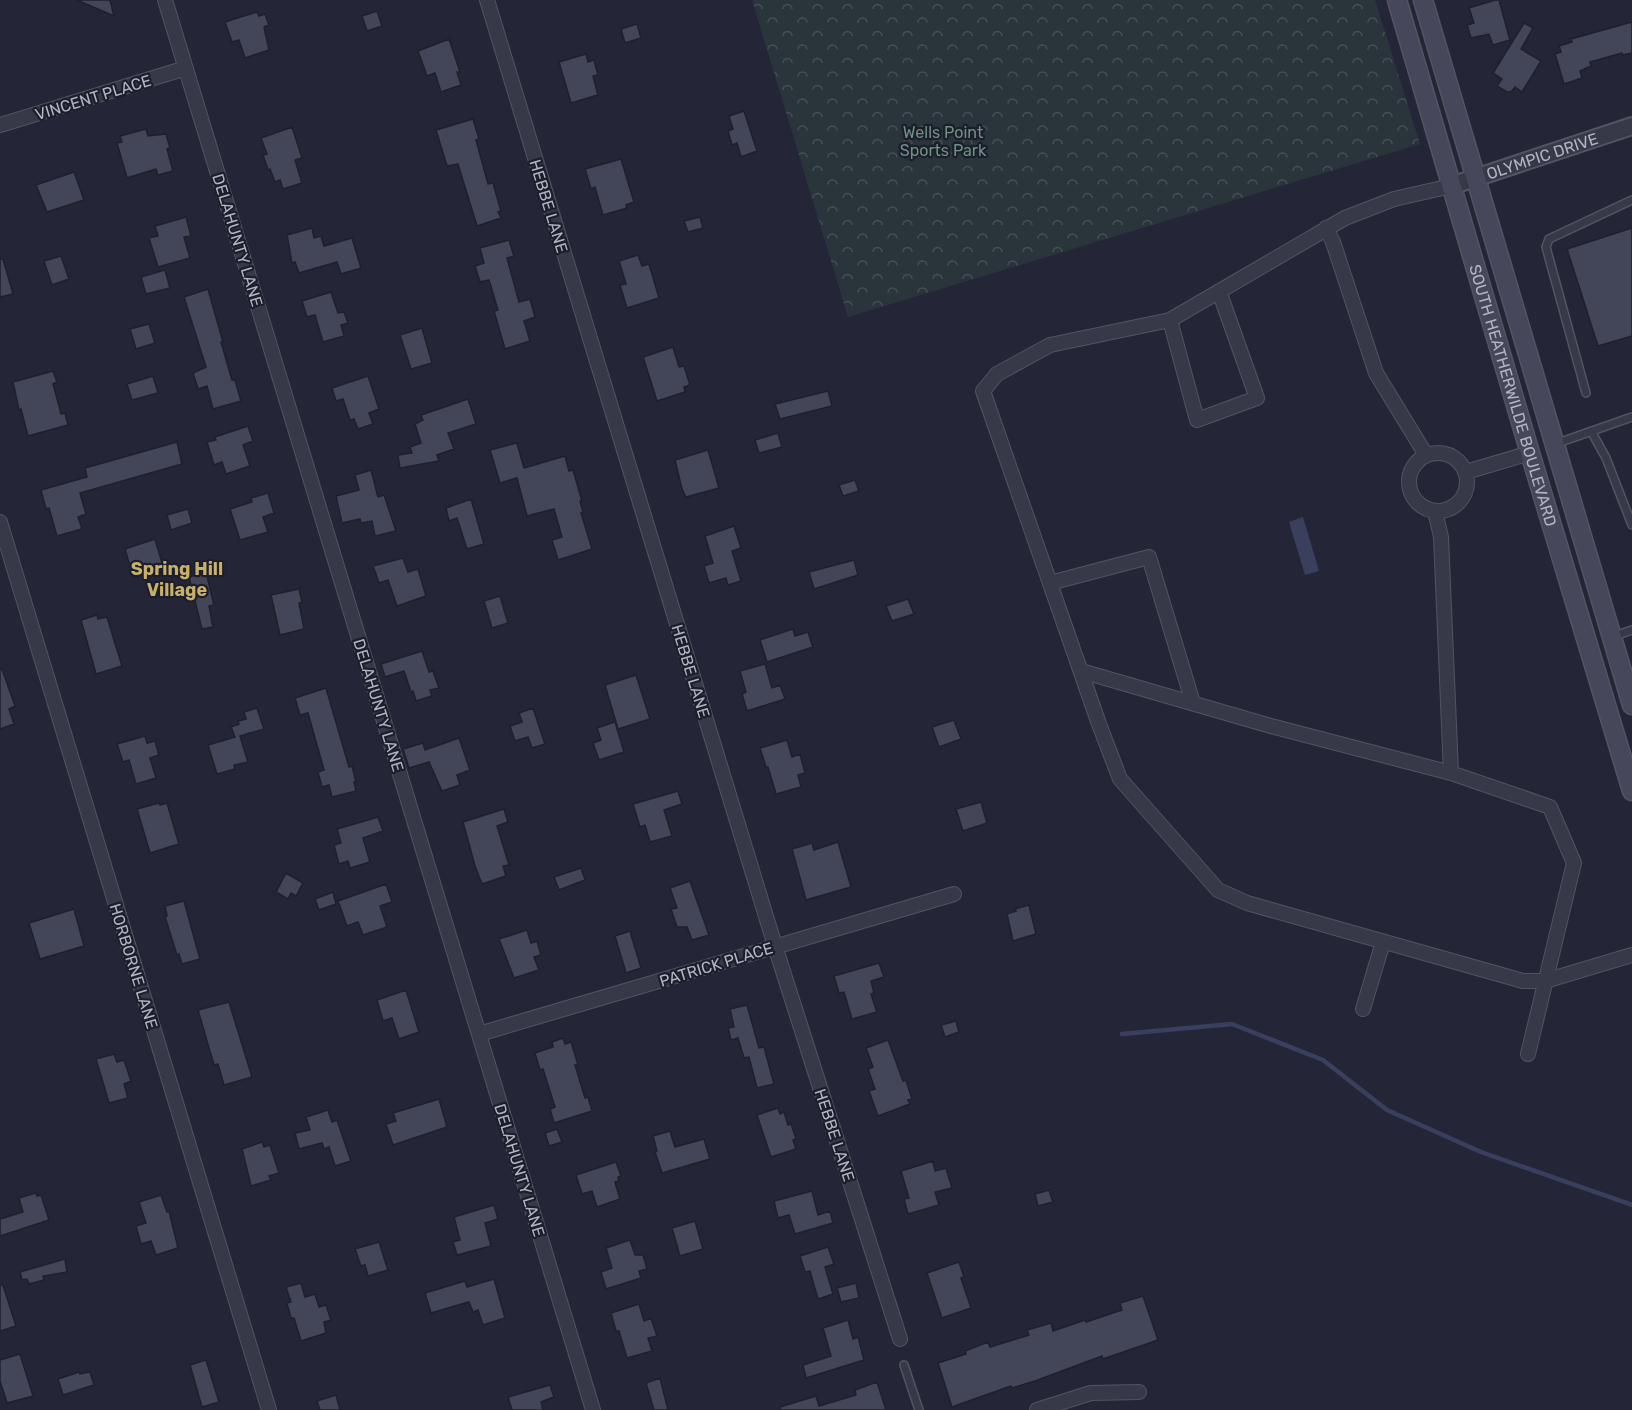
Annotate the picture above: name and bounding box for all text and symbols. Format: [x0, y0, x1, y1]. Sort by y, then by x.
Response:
street label: VINCENT PLACE [33, 71, 153, 124]
park label: Wells Point Sports Park [900, 123, 987, 160]
street label: OLYMPIC DRIVE [1484, 129, 1601, 184]
street label: HEBBE LANE [525, 157, 572, 255]
street label: DELAHUNTY LANE [208, 171, 267, 309]
street label: SOUTH HEATHERWILDE BOULEVARD [1465, 262, 1561, 529]
district label: Spring Hill Village [131, 558, 223, 601]
street label: HEBBE LANE [667, 622, 714, 720]
street label: DELAHUNTY LANE [349, 636, 408, 774]
street label: HORBORNE LANE [105, 901, 162, 1031]
street label: PATRICK PLACE [657, 938, 775, 991]
street label: HEBBE LANE [811, 1086, 858, 1184]
street label: DELAHUNTY LANE [490, 1101, 549, 1239]

